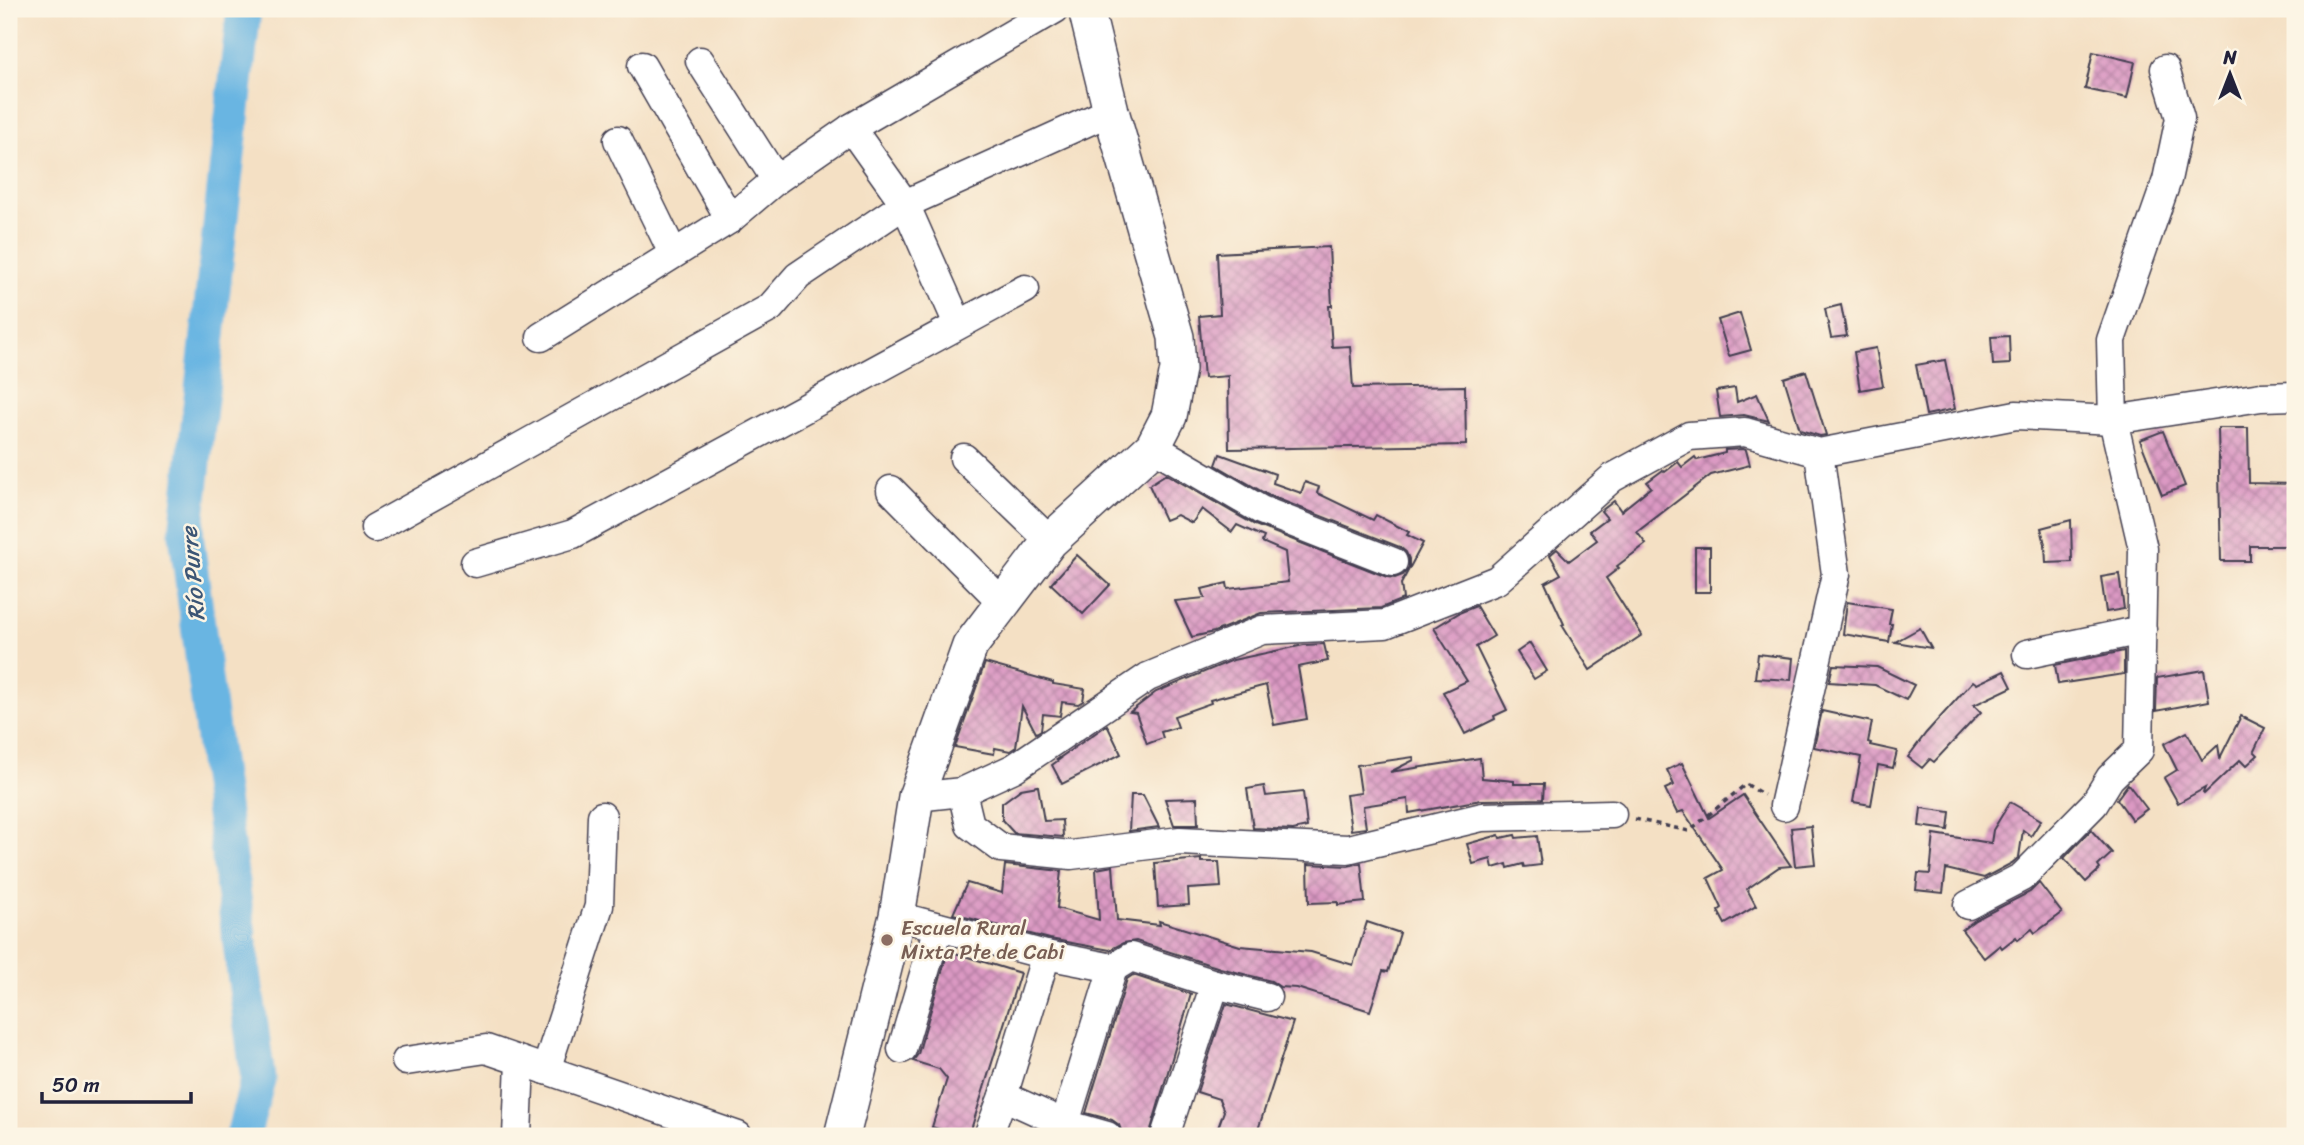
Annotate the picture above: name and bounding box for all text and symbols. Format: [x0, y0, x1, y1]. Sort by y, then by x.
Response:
north arrow [2196, 38, 2266, 108]
text: N [2222, 41, 2237, 74]
water label: Río Purre [168, 524, 218, 622]
place label: Escuela Rural Mixta Pte de Cabi [901, 909, 1065, 971]
marker: Escuela Rural Mixta Pte de Cabi [879, 932, 895, 948]
scale bar [42, 1061, 191, 1105]
text: 50 m [52, 1066, 100, 1104]

